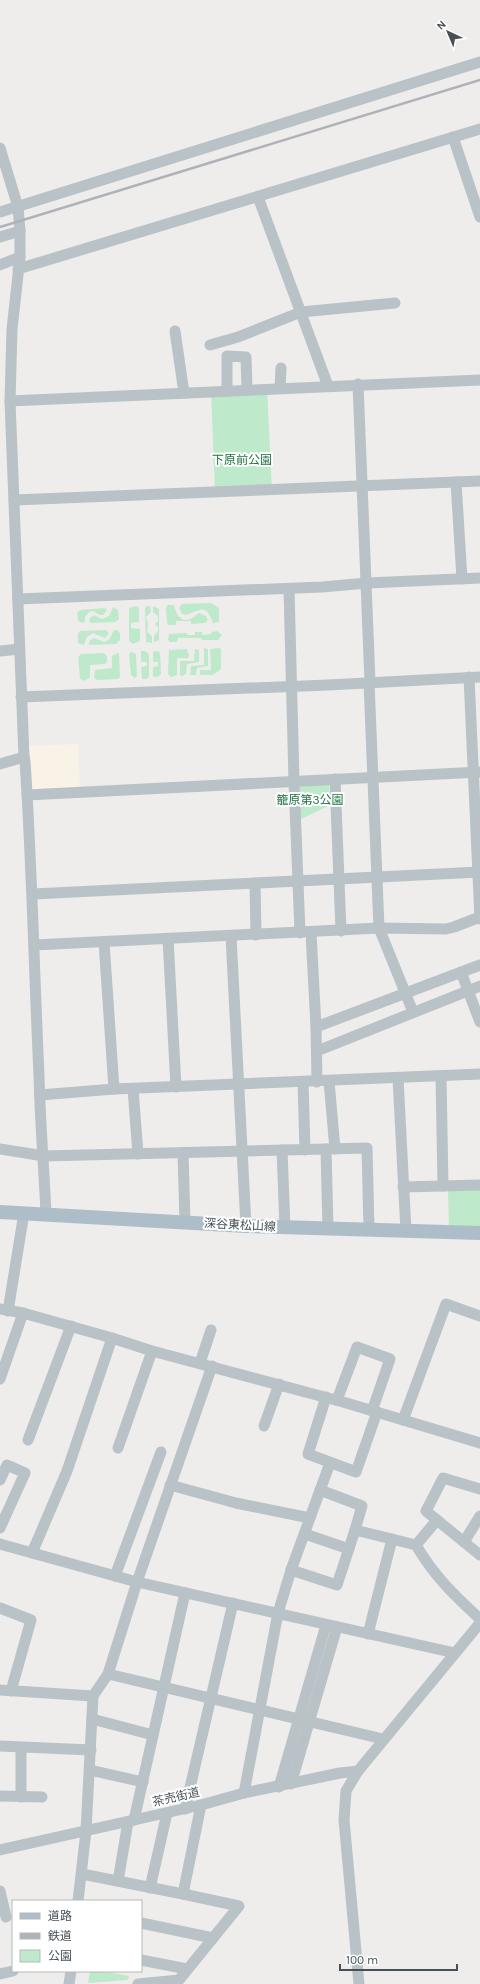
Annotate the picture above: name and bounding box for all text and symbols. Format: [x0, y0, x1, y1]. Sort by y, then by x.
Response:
north arrow [428, 12, 468, 52]
text: N [434, 18, 449, 33]
park label: 下原前公園 [212, 453, 272, 467]
park label: 籠原第3公園 [276, 793, 344, 807]
street label: 深谷東松山線 [204, 1216, 276, 1234]
street label: 茶売街道 [151, 1785, 201, 1809]
legend [12, 1900, 142, 1972]
text: 道路 [48, 1909, 72, 1923]
text: 鉄道 [48, 1929, 72, 1943]
scale bar [340, 1946, 457, 1972]
text: 公園 [48, 1949, 72, 1963]
text: 100 m [346, 1953, 378, 1967]

